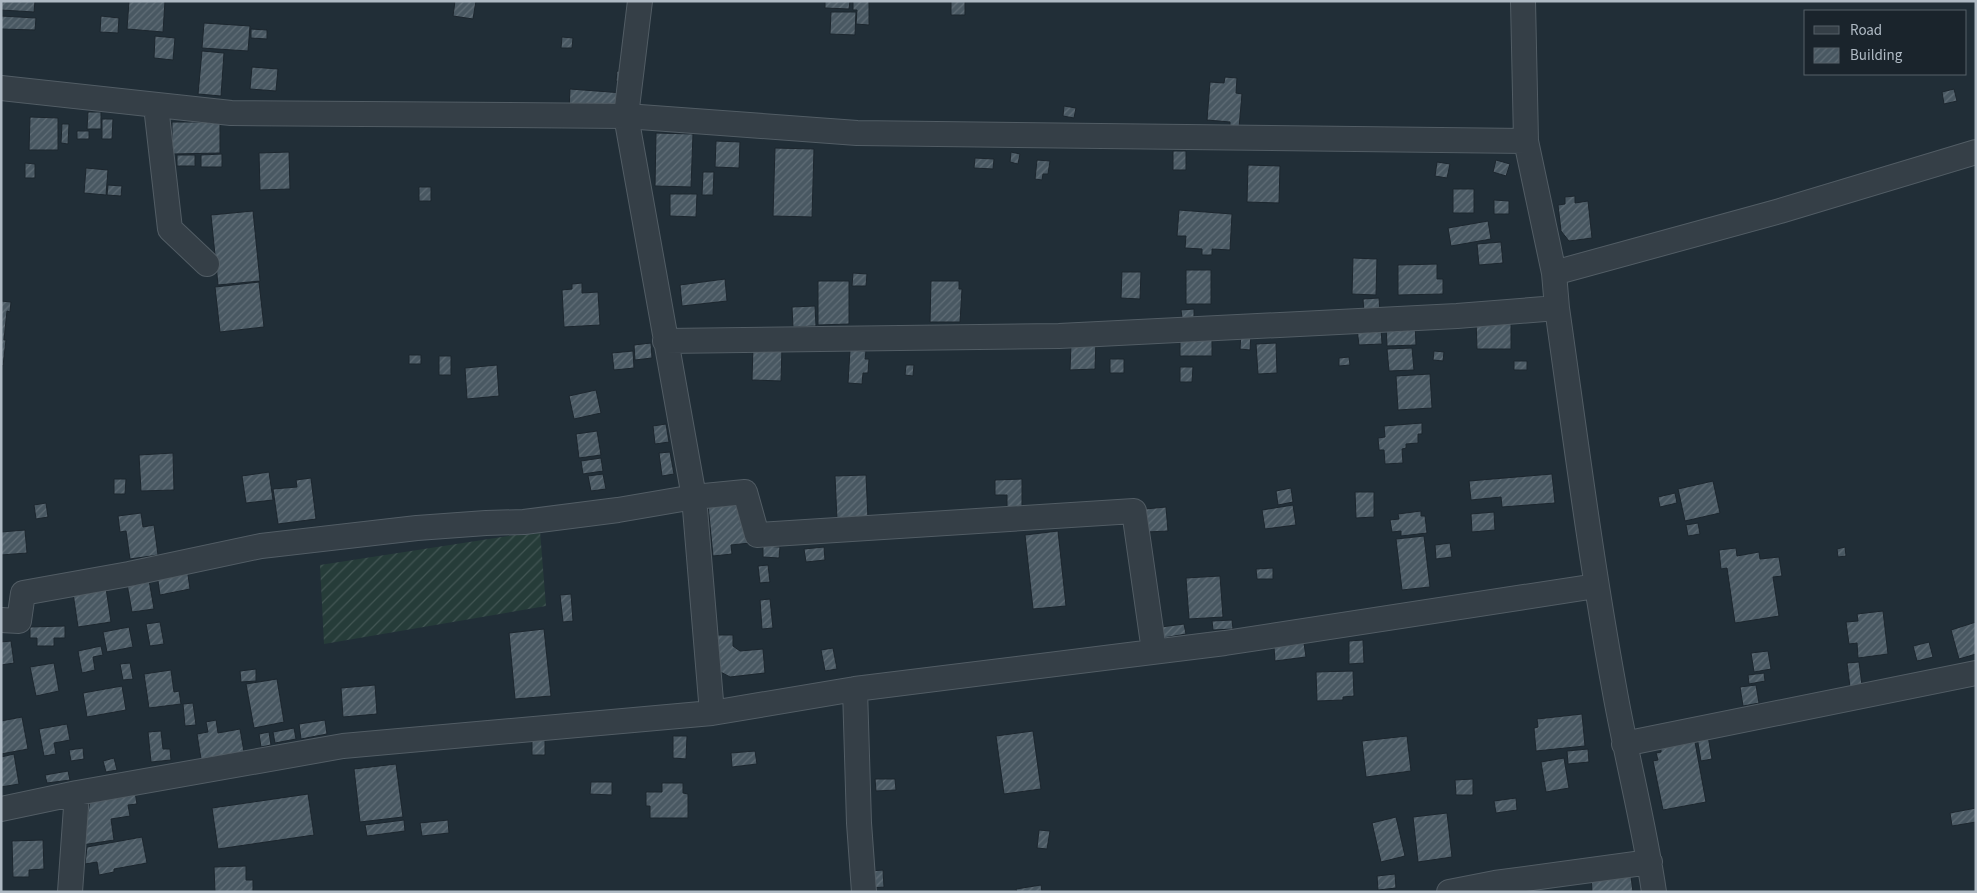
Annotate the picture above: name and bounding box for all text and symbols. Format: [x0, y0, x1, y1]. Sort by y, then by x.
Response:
legend [1804, 10, 1967, 75]
text: Road [1850, 20, 1882, 41]
text: Building [1850, 45, 1903, 66]

